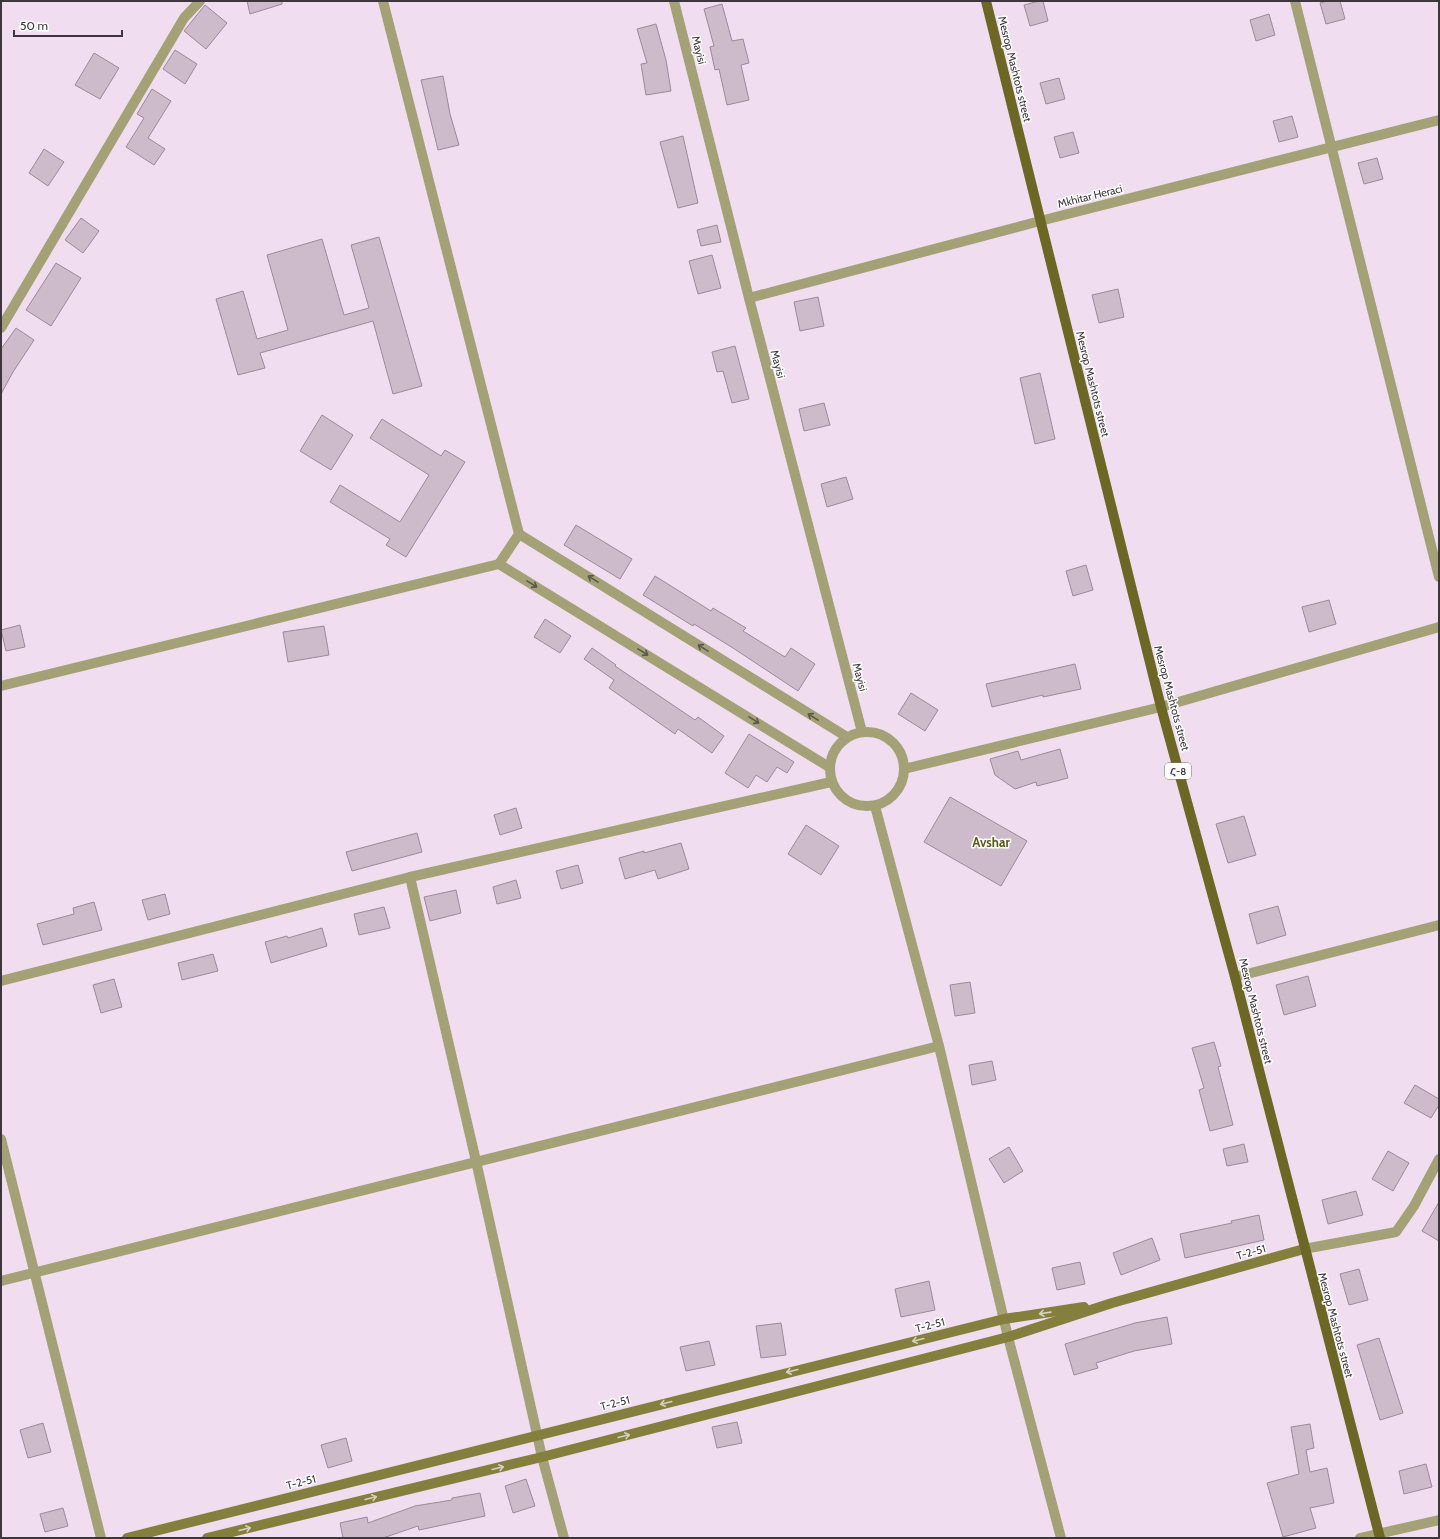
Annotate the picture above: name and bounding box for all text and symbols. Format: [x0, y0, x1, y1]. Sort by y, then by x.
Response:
scale bar [14, 12, 122, 38]
street label: Mesrop Mashtots street [995, 15, 1035, 124]
text: 50 m [20, 18, 48, 33]
street label: Mayisi [689, 34, 709, 66]
street label: Mkhitar Heraci [1056, 181, 1124, 211]
street label: Mesrop Mashtots street [1073, 330, 1113, 439]
street label: Mayisi [768, 348, 788, 380]
one-way arrow [587, 575, 599, 583]
one-way arrow [526, 580, 537, 588]
one-way arrow [698, 644, 709, 652]
street label: Mesrop Mashtots street [1151, 644, 1193, 752]
one-way arrow [637, 648, 648, 656]
street label: Mayisi [850, 661, 870, 693]
one-way arrow [807, 712, 819, 720]
one-way arrow [748, 717, 760, 725]
road number: Հ-8 [1165, 763, 1191, 779]
district label: Avshar [972, 834, 1010, 850]
street label: Mesrop Mashtots street [1236, 957, 1276, 1066]
street label: T-2-51 [1235, 1241, 1267, 1263]
street label: Mesrop Mashtots street [1315, 1271, 1357, 1379]
one-way arrow [1039, 1309, 1052, 1317]
street label: T-2-51 [914, 1315, 946, 1335]
one-way arrow [912, 1337, 925, 1345]
one-way arrow [786, 1368, 799, 1376]
street label: T-2-51 [599, 1393, 631, 1413]
one-way arrow [660, 1399, 673, 1407]
one-way arrow [617, 1432, 630, 1439]
one-way arrow [491, 1463, 504, 1471]
street label: T-2-51 [285, 1472, 317, 1492]
one-way arrow [364, 1494, 377, 1502]
one-way arrow [238, 1524, 251, 1532]

